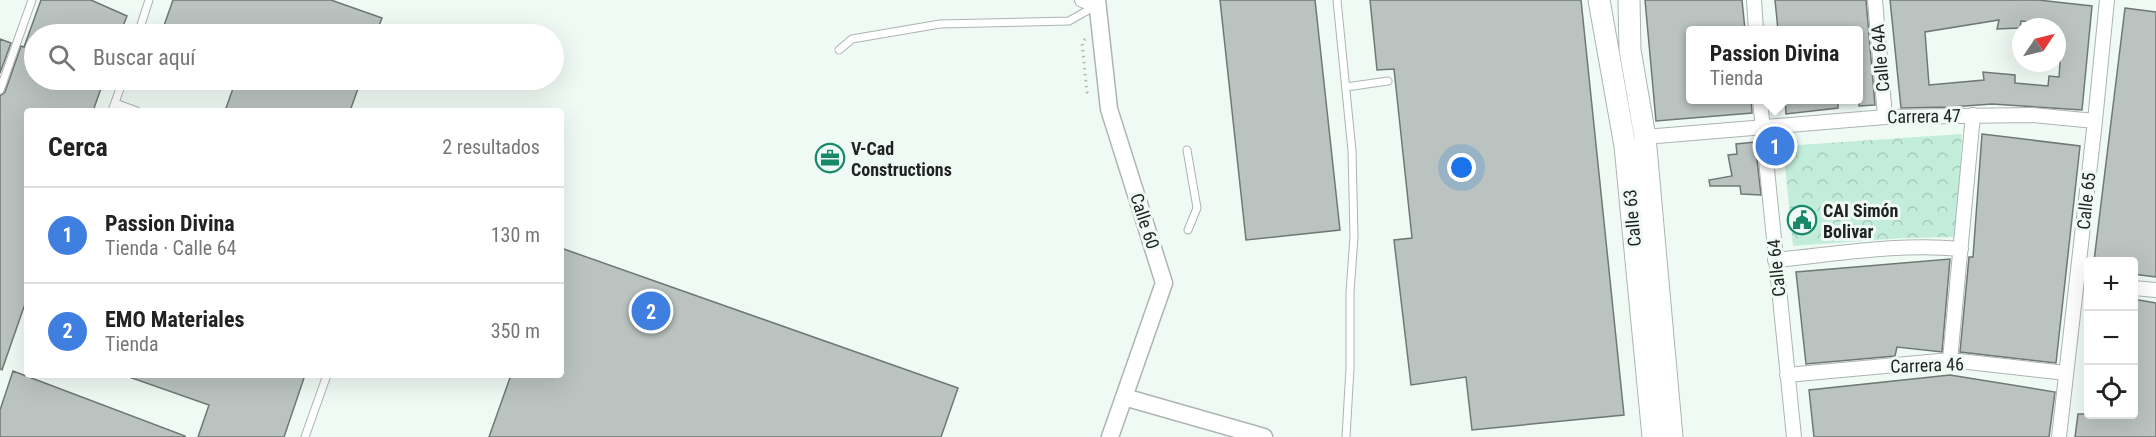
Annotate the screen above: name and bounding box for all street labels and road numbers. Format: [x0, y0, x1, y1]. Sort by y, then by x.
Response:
street label: Calle 64A [1867, 23, 1893, 93]
street label: Carrera 47 [1887, 105, 1961, 127]
street label: Calle 65 [2073, 171, 2099, 231]
street label: Calle 63 [1619, 188, 1645, 248]
street label: Calle 60 [1126, 190, 1164, 252]
street label: Calle 64 [1763, 238, 1789, 298]
street label: Carrera 46 [1890, 353, 1964, 377]

